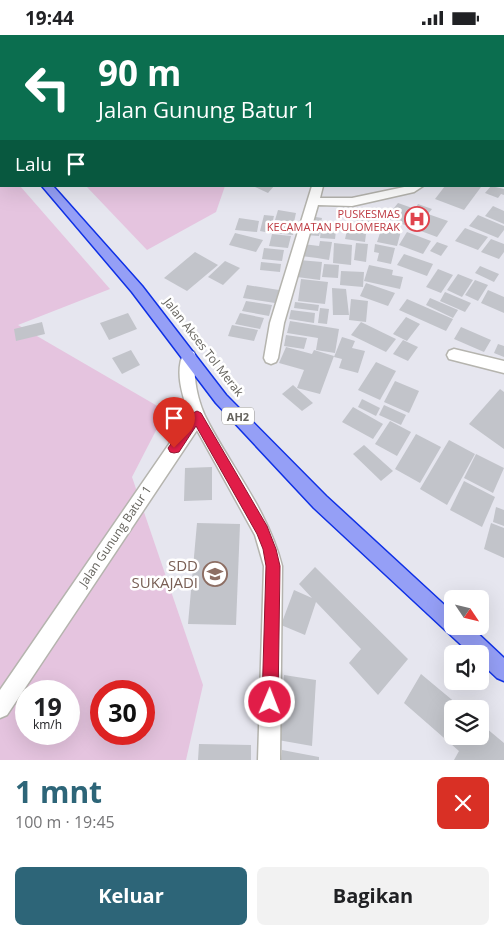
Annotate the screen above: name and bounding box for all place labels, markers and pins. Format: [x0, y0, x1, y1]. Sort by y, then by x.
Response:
place label: PUSKESMAS KECAMATAN PULOMERAK [267, 206, 400, 234]
hospital icon: PUSKESMAS KECAMATAN PULOMERAK [404, 206, 430, 232]
pin [153, 397, 195, 448]
place label: SDD SUKAJADI [132, 555, 198, 592]
school or university icon: SDD SUKAJADI [202, 561, 228, 587]

